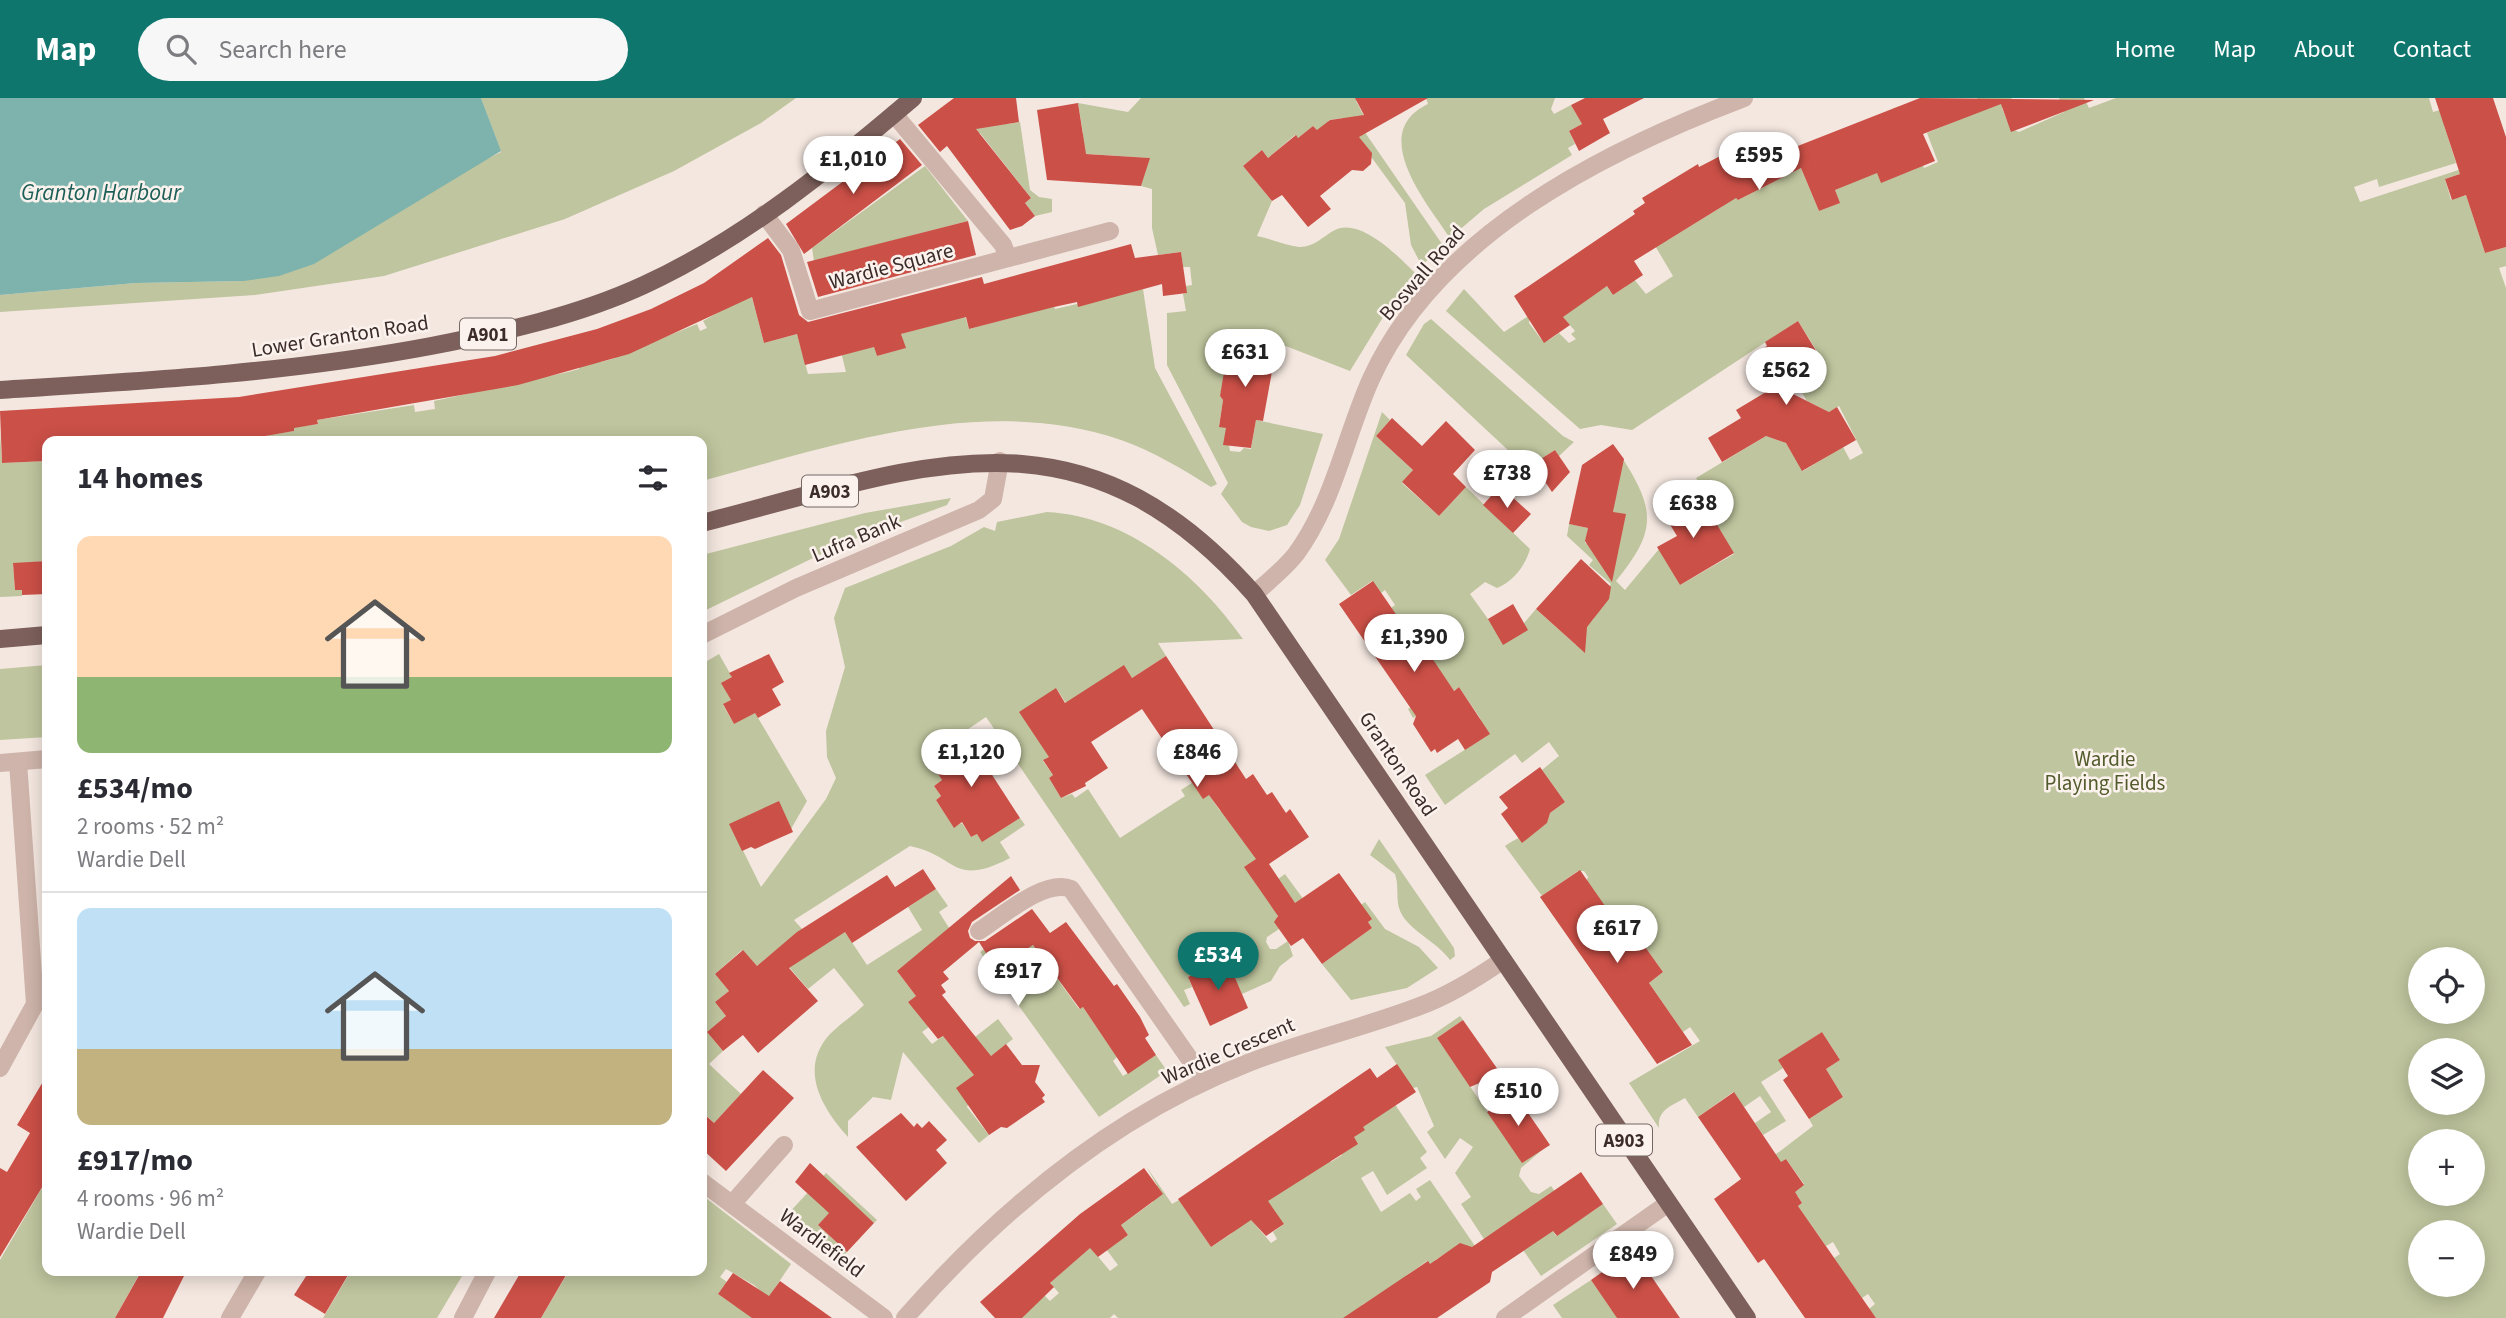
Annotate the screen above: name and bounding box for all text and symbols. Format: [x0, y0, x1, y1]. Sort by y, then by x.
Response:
search box [138, 18, 628, 81]
text: Map [35, 26, 96, 73]
icon: search [162, 30, 200, 68]
text: Search here [218, 31, 347, 68]
text: Home [2115, 32, 2175, 67]
text: Map [2213, 32, 2256, 67]
text: About [2294, 32, 2355, 67]
text: Contact [2393, 32, 2471, 67]
pin: £595 [1718, 132, 1800, 192]
pin: £1,010 [796, 136, 910, 196]
text: £595 [1735, 138, 1783, 171]
text: £1,010 [819, 142, 887, 175]
water label: Granton Harbour [21, 176, 182, 209]
street label: Boswall Road [1372, 219, 1472, 327]
street label: Wardie Square [825, 235, 957, 297]
street label: Lower Granton Road [249, 307, 431, 365]
road number: A901 [460, 318, 516, 350]
pin: £631 [1204, 330, 1286, 389]
text: £631 [1221, 335, 1269, 368]
pin: £562 [1745, 348, 1827, 407]
text: £562 [1762, 353, 1810, 386]
pin: £738 [1466, 450, 1548, 510]
text: £738 [1483, 456, 1531, 489]
text: 14 homes [77, 457, 203, 500]
icon: filters [634, 459, 672, 497]
road number: A903 [802, 476, 858, 506]
pin: £638 [1652, 480, 1734, 540]
text: £638 [1669, 486, 1717, 519]
street label: Lufra Bank [807, 506, 906, 570]
icon: home [312, 581, 438, 707]
pin: £1,390 [1357, 614, 1471, 674]
text: £1,390 [1380, 620, 1448, 653]
street label: Granton Road [1352, 706, 1444, 822]
pin: £1,120 [914, 730, 1028, 789]
pin: £846 [1156, 730, 1238, 789]
text: £1,120 [937, 735, 1005, 768]
text: £846 [1173, 735, 1221, 768]
park label: Wardie Playing Fields [2045, 744, 2166, 798]
text: £534/mo [77, 767, 193, 810]
text: 2 rooms · 52 m² [77, 810, 224, 843]
text: Wardie Dell [77, 843, 186, 876]
pin: £617 [1576, 906, 1658, 965]
text: £617 [1593, 911, 1641, 944]
pin: £534 [1177, 932, 1259, 992]
text: £534 [1194, 938, 1242, 971]
map controls [2408, 947, 2485, 1297]
button: locate [2408, 947, 2485, 1024]
pin: £917 [977, 948, 1059, 1008]
icon: home [312, 953, 438, 1079]
text: £917 [994, 954, 1042, 987]
street label: Wardie Crescent [1157, 1010, 1299, 1092]
button: layers [2408, 1038, 2485, 1115]
pin: £510 [1477, 1068, 1559, 1128]
text: £510 [1494, 1074, 1542, 1107]
road number: A903 [1596, 1124, 1652, 1156]
button: + [2408, 1129, 2485, 1206]
text: £917/mo [77, 1139, 193, 1182]
text: 4 rooms · 96 m² [77, 1182, 224, 1215]
street label: Wardiefield [773, 1201, 871, 1285]
text: Wardie Dell [77, 1215, 186, 1248]
button: − [2408, 1220, 2485, 1297]
pin: £849 [1592, 1232, 1674, 1291]
text: £849 [1609, 1237, 1657, 1270]

